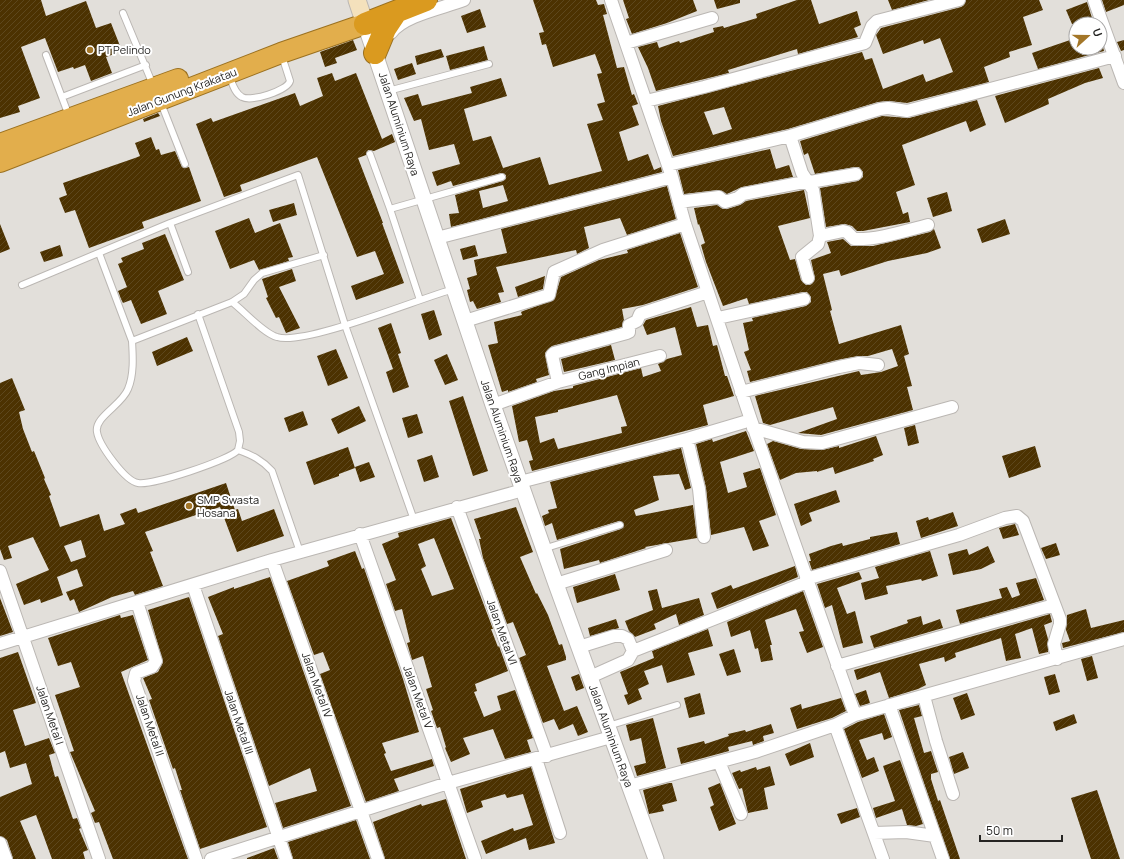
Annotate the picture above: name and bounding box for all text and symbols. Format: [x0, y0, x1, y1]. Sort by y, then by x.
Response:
north arrow [1068, 16, 1108, 56]
text: U [1089, 26, 1106, 39]
place label: PT Pelindo [98, 42, 151, 57]
marker: PT Pelindo [85, 45, 95, 55]
street label: Jalan Gunung Krakatau [125, 64, 239, 119]
street label: Jalan Aluminium Raya [376, 70, 423, 178]
street label: Gang Impian [577, 354, 641, 383]
street label: Jalan Aluminium Raya [478, 377, 527, 484]
place label: SMP Swasta Hosana [197, 492, 259, 520]
marker: SMP Swasta Hosana [184, 501, 194, 511]
street label: Jalan Metal VI [484, 597, 521, 667]
street label: Jalan Metal IV [299, 650, 336, 720]
street label: Jalan Metal V [400, 663, 437, 731]
street label: Jalan Aluminium Raya [586, 682, 637, 789]
street label: Jalan Metal I [33, 683, 68, 747]
street label: Jalan Metal III [221, 688, 258, 756]
street label: Jalan Metal II [133, 692, 168, 758]
scale bar [980, 817, 1062, 843]
text: 50 m [986, 822, 1013, 839]

